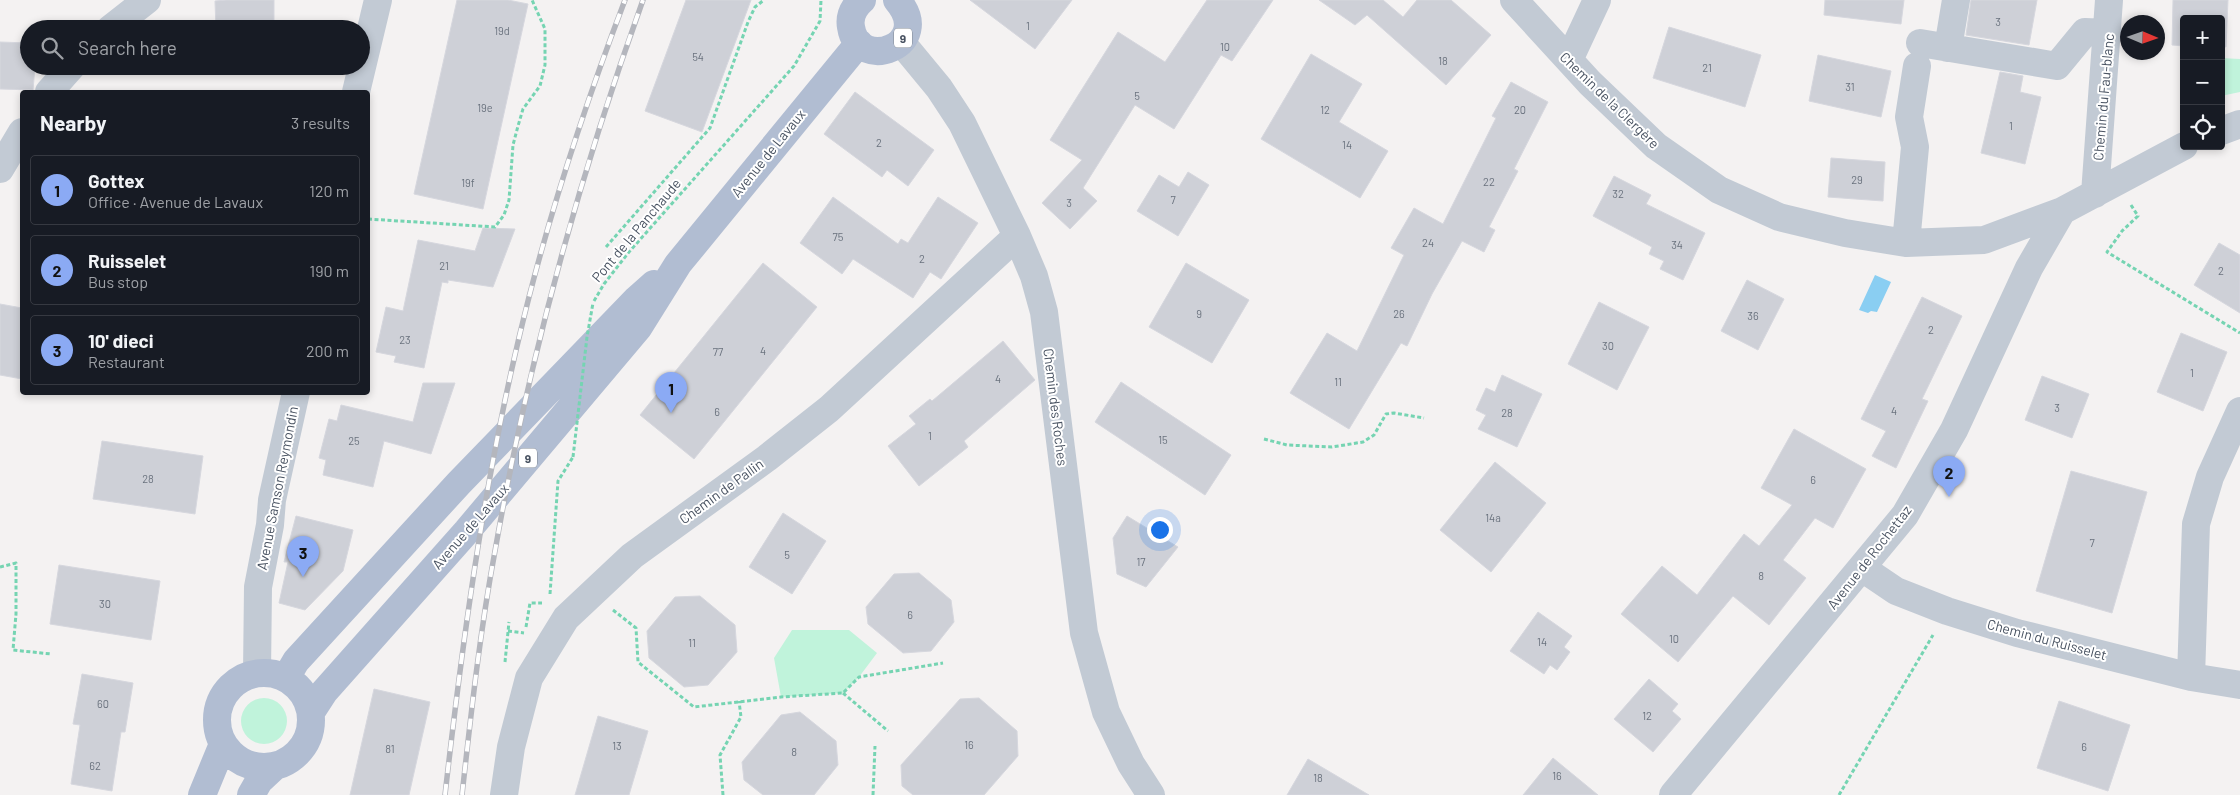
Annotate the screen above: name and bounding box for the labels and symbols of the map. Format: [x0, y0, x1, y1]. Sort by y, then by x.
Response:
house number: 3 [1995, 15, 2001, 28]
north arrow [2120, 15, 2165, 60]
house number: 1 [1026, 19, 1030, 32]
house number: 19d [494, 24, 510, 37]
road number: 9 [894, 28, 912, 48]
street label: Chemin du Fau-blanc [2089, 33, 2117, 161]
house number: 10 [1220, 40, 1230, 53]
street label: Chemin de la Clergère [1557, 48, 1663, 152]
house number: 54 [692, 50, 704, 63]
house number: 18 [1438, 54, 1448, 67]
house number: 21 [1702, 61, 1712, 74]
house number: 31 [1845, 80, 1855, 93]
house number: 5 [1134, 89, 1140, 102]
house number: 19e [477, 101, 493, 114]
house number: 12 [1320, 103, 1330, 116]
house number: 20 [1514, 103, 1526, 116]
street label: Avenue de Lavaux [727, 105, 809, 200]
house number: 1 [2009, 119, 2013, 132]
house number: 2 [876, 136, 882, 149]
house number: 14 [1342, 138, 1352, 151]
house number: 29 [1851, 173, 1863, 186]
street label: Pont de la Panchaude [588, 175, 684, 285]
house number: 22 [1483, 175, 1495, 188]
house number: 19f [461, 176, 475, 189]
house number: 32 [1612, 187, 1624, 200]
house number: 7 [1170, 193, 1176, 206]
house number: 3 [1066, 196, 1072, 209]
house number: 75 [833, 230, 844, 243]
house number: 24 [1422, 236, 1434, 249]
house number: 34 [1671, 238, 1683, 251]
house number: 2 [919, 252, 925, 265]
house number: 21 [439, 259, 449, 272]
house number: 2 [2218, 264, 2224, 277]
house number: 9 [1196, 307, 1202, 320]
house number: 26 [1393, 307, 1405, 320]
house number: 36 [1747, 309, 1759, 322]
house number: 2 [1928, 323, 1934, 336]
house number: 23 [399, 333, 411, 346]
house number: 30 [1602, 339, 1614, 352]
house number: 4 [760, 344, 766, 357]
house number: 77 [713, 345, 723, 358]
street label: Chemin des Roches [1040, 347, 1072, 467]
house number: 1 [2190, 366, 2194, 379]
pin: 1 [655, 372, 687, 413]
house number: 4 [995, 372, 1001, 385]
house number: 11 [1334, 375, 1342, 388]
house number: 3 [2054, 401, 2060, 414]
house number: 4 [1891, 404, 1897, 417]
street label: Avenue Samson Reymondin [253, 405, 301, 571]
house number: 6 [714, 405, 720, 418]
house number: 28 [1501, 406, 1513, 419]
house number: 1 [928, 429, 932, 442]
house number: 15 [1158, 433, 1168, 446]
house number: 25 [348, 434, 360, 447]
road number: 9 [519, 448, 537, 468]
street label: Chemin de Pallin [676, 455, 766, 527]
pin: 2 [1933, 456, 1965, 497]
house number: 28 [142, 472, 154, 485]
house number: 6 [1810, 473, 1816, 486]
street label: Avenue de Lavaux [428, 479, 512, 572]
street label: Avenue de Rochettaz [1823, 502, 1915, 612]
house number: 14a [1485, 511, 1501, 524]
your location [1147, 517, 1173, 543]
pin: 3 [287, 536, 319, 577]
house number: 7 [2089, 536, 2095, 549]
house number: 5 [784, 548, 790, 561]
house number: 17 [1136, 555, 1146, 568]
house number: 8 [1758, 569, 1764, 582]
house number: 30 [99, 597, 111, 610]
house number: 6 [907, 608, 913, 621]
street label: Chemin du Ruisselet [1985, 615, 2109, 663]
house number: 10 [1669, 632, 1679, 645]
house number: 14 [1537, 635, 1547, 648]
house number: 11 [688, 636, 696, 649]
house number: 60 [97, 697, 109, 710]
house number: 12 [1642, 709, 1652, 722]
house number: 16 [964, 738, 974, 751]
house number: 13 [612, 739, 622, 752]
house number: 6 [2081, 740, 2087, 753]
house number: 81 [385, 742, 395, 755]
house number: 8 [791, 745, 797, 758]
house number: 62 [89, 759, 101, 772]
house number: 16 [1552, 769, 1562, 782]
house number: 18 [1313, 771, 1323, 784]

